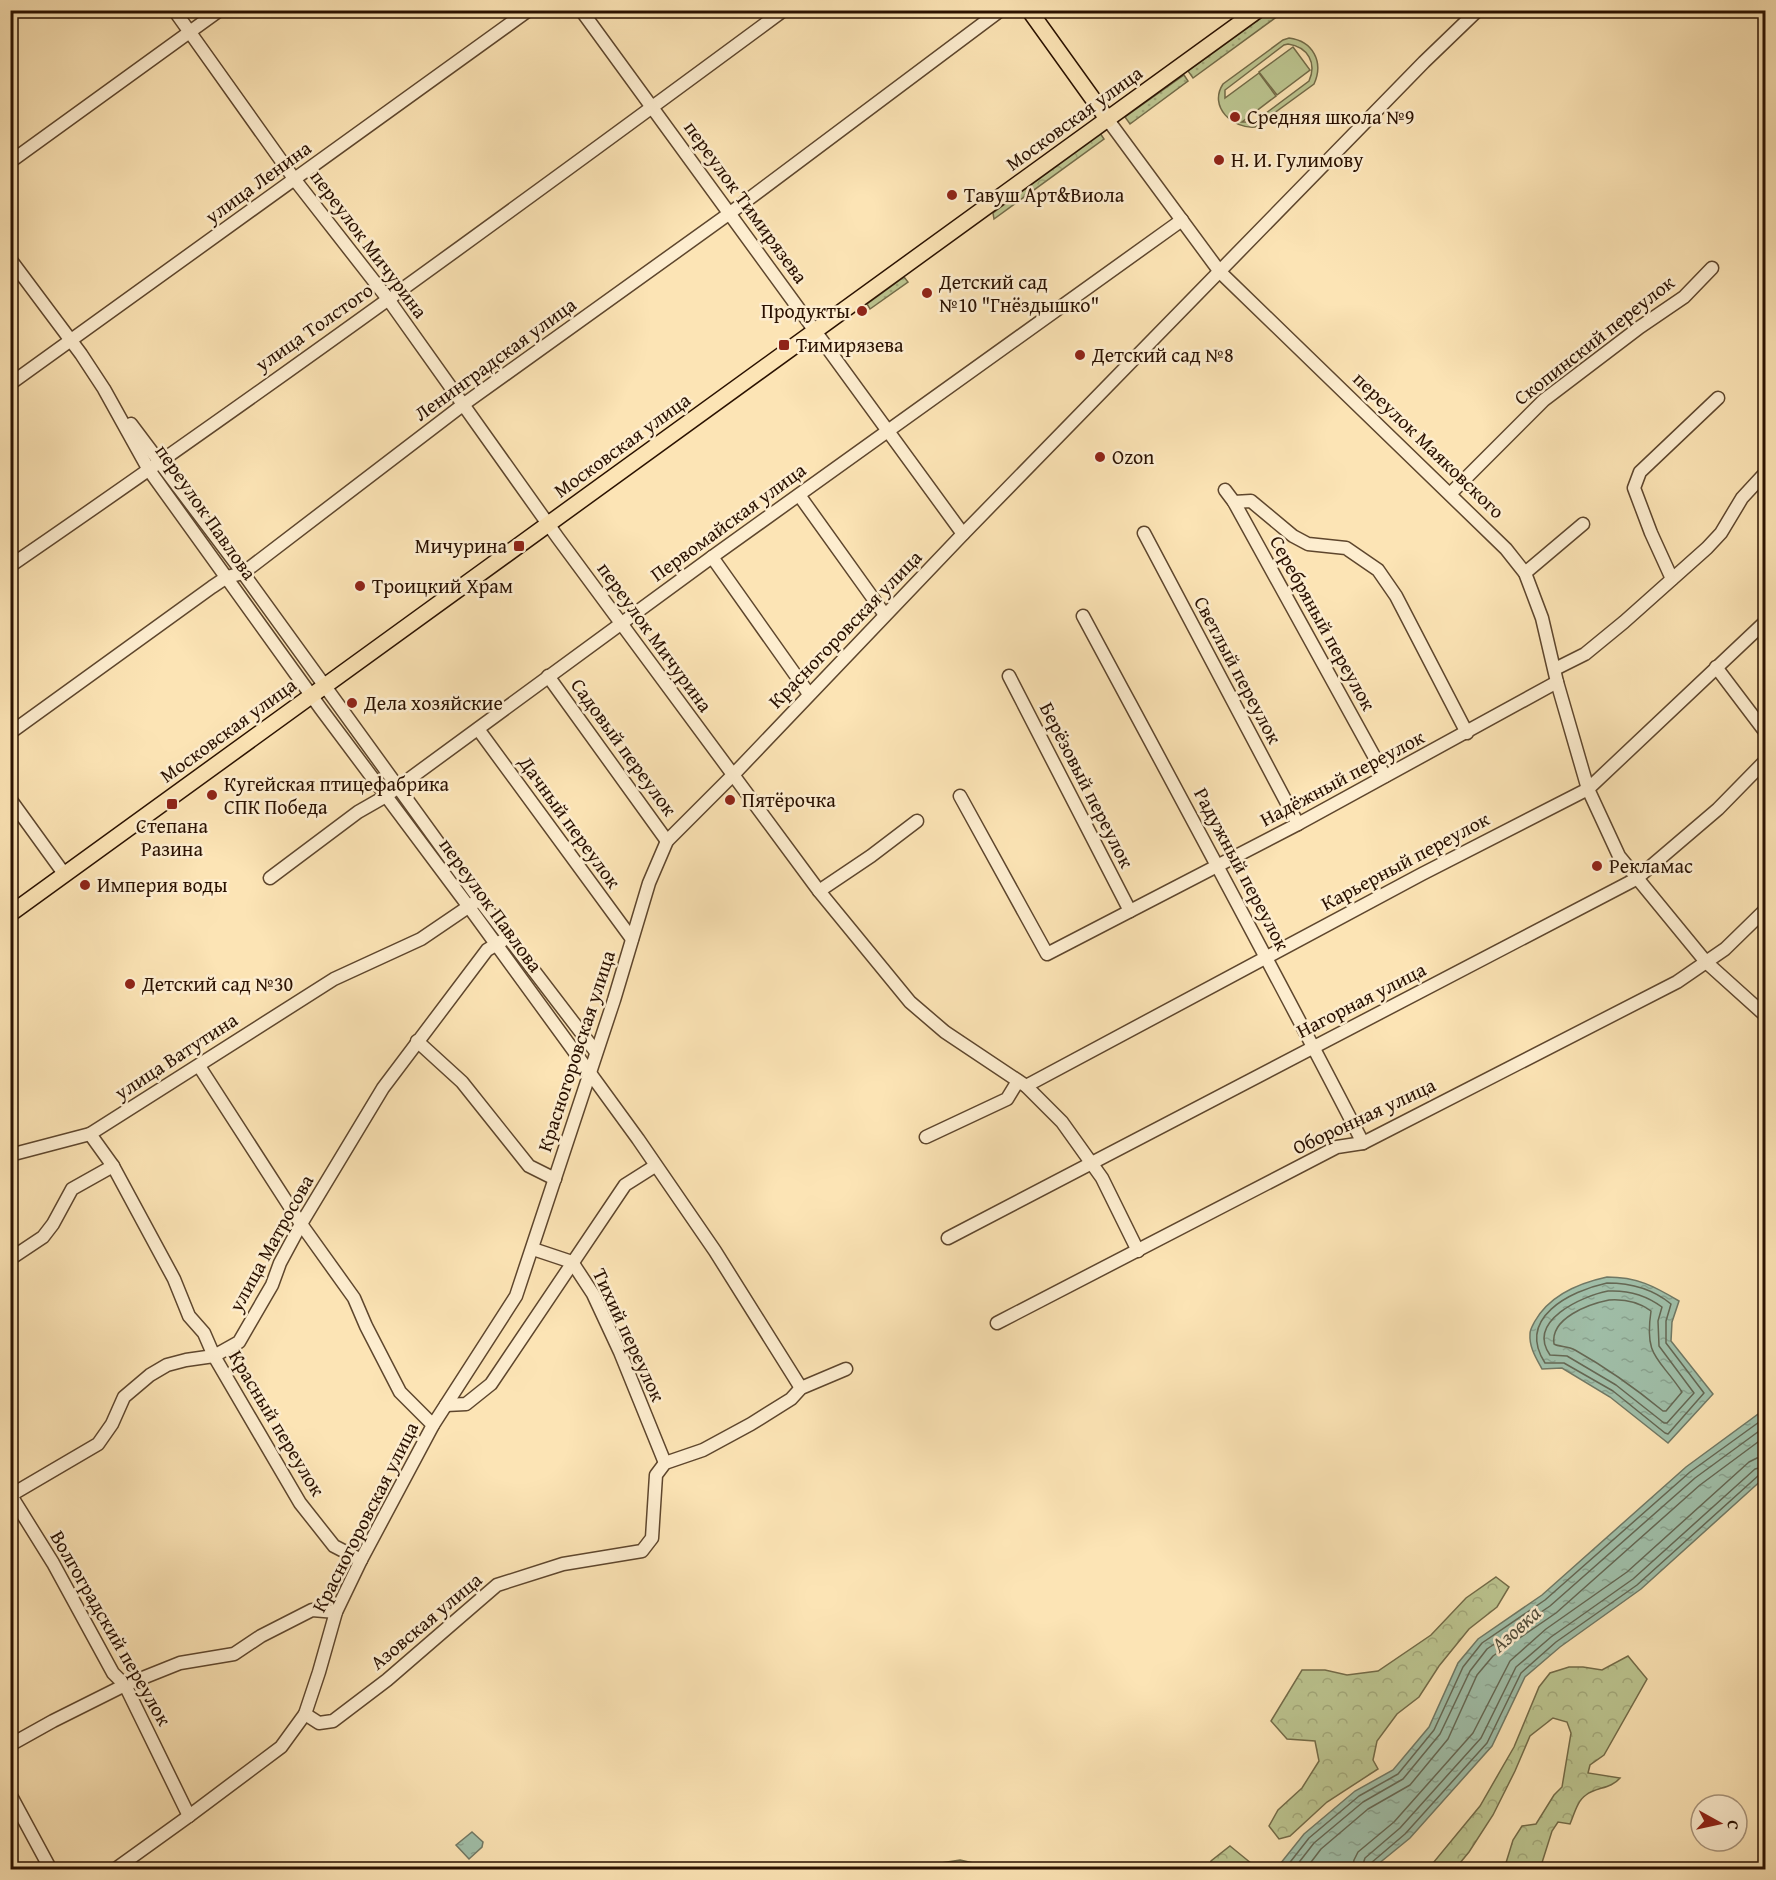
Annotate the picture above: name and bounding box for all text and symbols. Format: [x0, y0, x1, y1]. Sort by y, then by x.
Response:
street label: Московская улица [999, 58, 1148, 177]
place label: Средняя школа №9 [1247, 102, 1414, 131]
marker: Средняя школа №9 [1228, 110, 1242, 124]
street label: переулок Тимирязева [677, 114, 816, 289]
street label: улица Ленина [198, 133, 317, 231]
place label: Н. И. Гулимову [1231, 145, 1364, 174]
marker: Н. И. Гулимову [1212, 153, 1226, 167]
street label: переулок Мичурина [304, 163, 435, 324]
place label: Тавуш Арт&Виола [964, 180, 1125, 209]
marker: Тавуш Арт&Виола [945, 188, 959, 202]
place label: Детский сад №10 "Гнёздышко" [938, 267, 1099, 319]
street label: Скопинский переулок [1507, 267, 1680, 412]
street label: улица Толстого [248, 275, 379, 379]
marker: Детский сад №10 "Гнёздышко" [920, 286, 934, 300]
street label: Ленинградская улица [408, 290, 582, 427]
place label: Продукты [761, 296, 850, 325]
marker: Продукты [855, 304, 869, 318]
place label: Тимирязева [796, 330, 904, 359]
marker: Тимирязева [777, 338, 791, 352]
place label: Детский сад №8 [1091, 340, 1234, 369]
marker: Детский сад №8 [1073, 348, 1087, 362]
street label: переулок Маяковского [1347, 364, 1512, 525]
street label: Московская улица [547, 385, 696, 504]
street label: переулок Павлова [149, 438, 264, 586]
place label: Ozon [1112, 442, 1154, 471]
marker: Ozon [1093, 450, 1107, 464]
street label: Первомайская улица [644, 455, 812, 588]
street label: Серебряный переулок [1263, 530, 1384, 716]
place label: Мичурина [415, 531, 507, 560]
marker: Мичурина [512, 539, 526, 553]
street label: Красногоровская улица [761, 543, 928, 714]
street label: переулок Мичурина [591, 556, 720, 718]
place label: Троицкий Храм [372, 571, 513, 600]
marker: Троицкий Храм [353, 579, 367, 593]
street label: Светлый переулок [1187, 591, 1290, 749]
street label: Московская улица [153, 670, 302, 789]
street label: Садовый переулок [564, 672, 685, 822]
place label: Дела хозяйские [363, 688, 503, 717]
marker: Дела хозяйские [345, 696, 359, 710]
street label: Берёзовый переулок [1033, 697, 1142, 873]
street label: Надёжный переулок [1254, 722, 1430, 833]
street label: Дачный переулок [512, 749, 629, 894]
place label: Кугейская птицефабрика СПК Победа [224, 769, 450, 821]
street label: Радужный переулок [1187, 782, 1298, 956]
place label: Пятёрочка [742, 785, 836, 814]
marker: Кугейская птицефабрика СПК Победа [205, 788, 219, 802]
marker: Пятёрочка [723, 793, 737, 807]
marker: Степана Разина [165, 797, 179, 811]
street label: Карьерный переулок [1315, 804, 1495, 917]
place label: Степана Разина [136, 811, 208, 863]
street label: переулок Павлова [433, 832, 550, 978]
place label: Рекламас [1609, 851, 1693, 880]
marker: Рекламас [1590, 859, 1604, 873]
place label: Империя воды [97, 870, 227, 899]
marker: Империя воды [78, 878, 92, 892]
street label: Красногоровская улица [529, 946, 622, 1155]
street label: Нагорная улица [1291, 954, 1431, 1045]
place label: Детский сад №30 [141, 969, 293, 998]
marker: Детский сад №30 [123, 977, 137, 991]
street label: улица Ватутина [108, 1005, 243, 1107]
street label: Оборонная улица [1287, 1069, 1441, 1161]
street label: улица Матросова [220, 1169, 320, 1317]
street label: Тихий переулок [586, 1263, 673, 1407]
street label: Красный переулок [222, 1344, 333, 1502]
street label: Красногоровская улица [304, 1416, 425, 1617]
street label: Волгоградский переулок [44, 1525, 180, 1731]
street label: Азовская улица [363, 1565, 488, 1676]
water label: Азовка [1483, 1598, 1548, 1660]
north arrow [1689, 1793, 1749, 1853]
text: С [1721, 1819, 1746, 1831]

